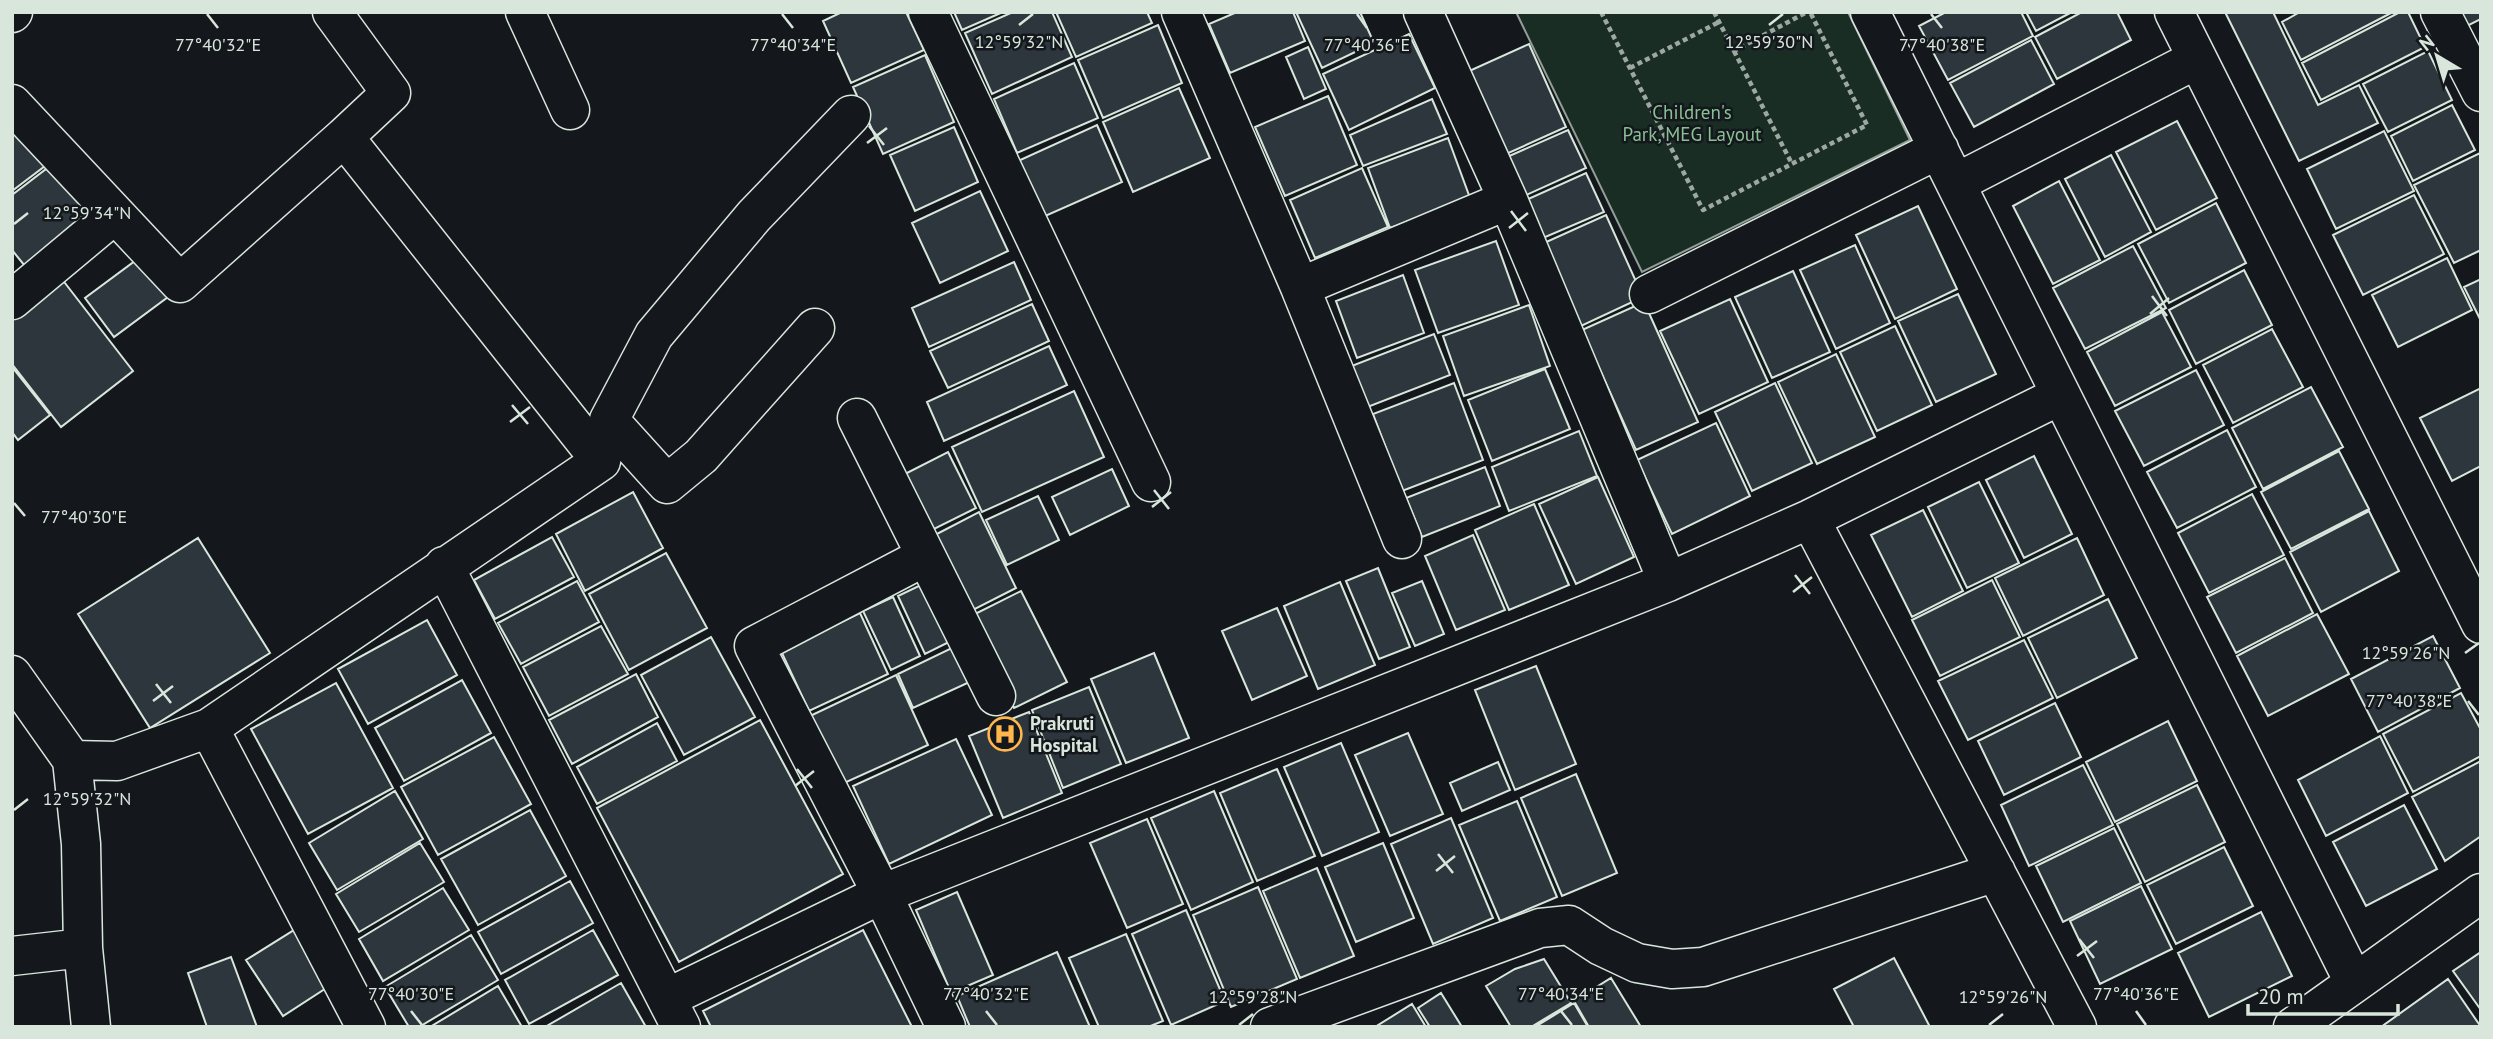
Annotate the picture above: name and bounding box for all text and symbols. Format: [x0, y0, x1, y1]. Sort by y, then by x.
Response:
north arrow [2402, 21, 2472, 91]
text: N [2414, 29, 2439, 56]
text: 12°59'32"N [975, 30, 1063, 53]
text: 12°59'30"N [1725, 30, 1813, 53]
text: 77°40'32"E [175, 33, 261, 56]
text: 77°40'34"E [750, 33, 836, 56]
text: 77°40'36"E [1324, 33, 1410, 56]
text: 77°40'38"E [1899, 33, 1985, 56]
park label: Children's Park, MEG Layout [1622, 100, 1762, 146]
text: 12°59'34"N [43, 201, 131, 224]
text: 77°40'30"E [41, 505, 127, 528]
text: 12°59'26"N [2362, 641, 2450, 664]
text: 77°40'38"E [2366, 689, 2452, 712]
place label: Prakruti Hospital [1030, 711, 1098, 757]
hospital icon: Prakruti Hospital [986, 715, 1024, 753]
text: 12°59'32"N [43, 787, 131, 810]
scale bar [2248, 972, 2398, 1016]
text: 77°40'30"E [368, 982, 454, 1005]
text: 77°40'32"E [943, 982, 1029, 1005]
text: 77°40'34"E [1518, 982, 1604, 1005]
text: 77°40'36"E [2093, 982, 2179, 1005]
text: 20 m [2258, 983, 2304, 1010]
text: 12°59'28"N [1209, 985, 1297, 1008]
text: 12°59'26"N [1959, 985, 2047, 1008]

